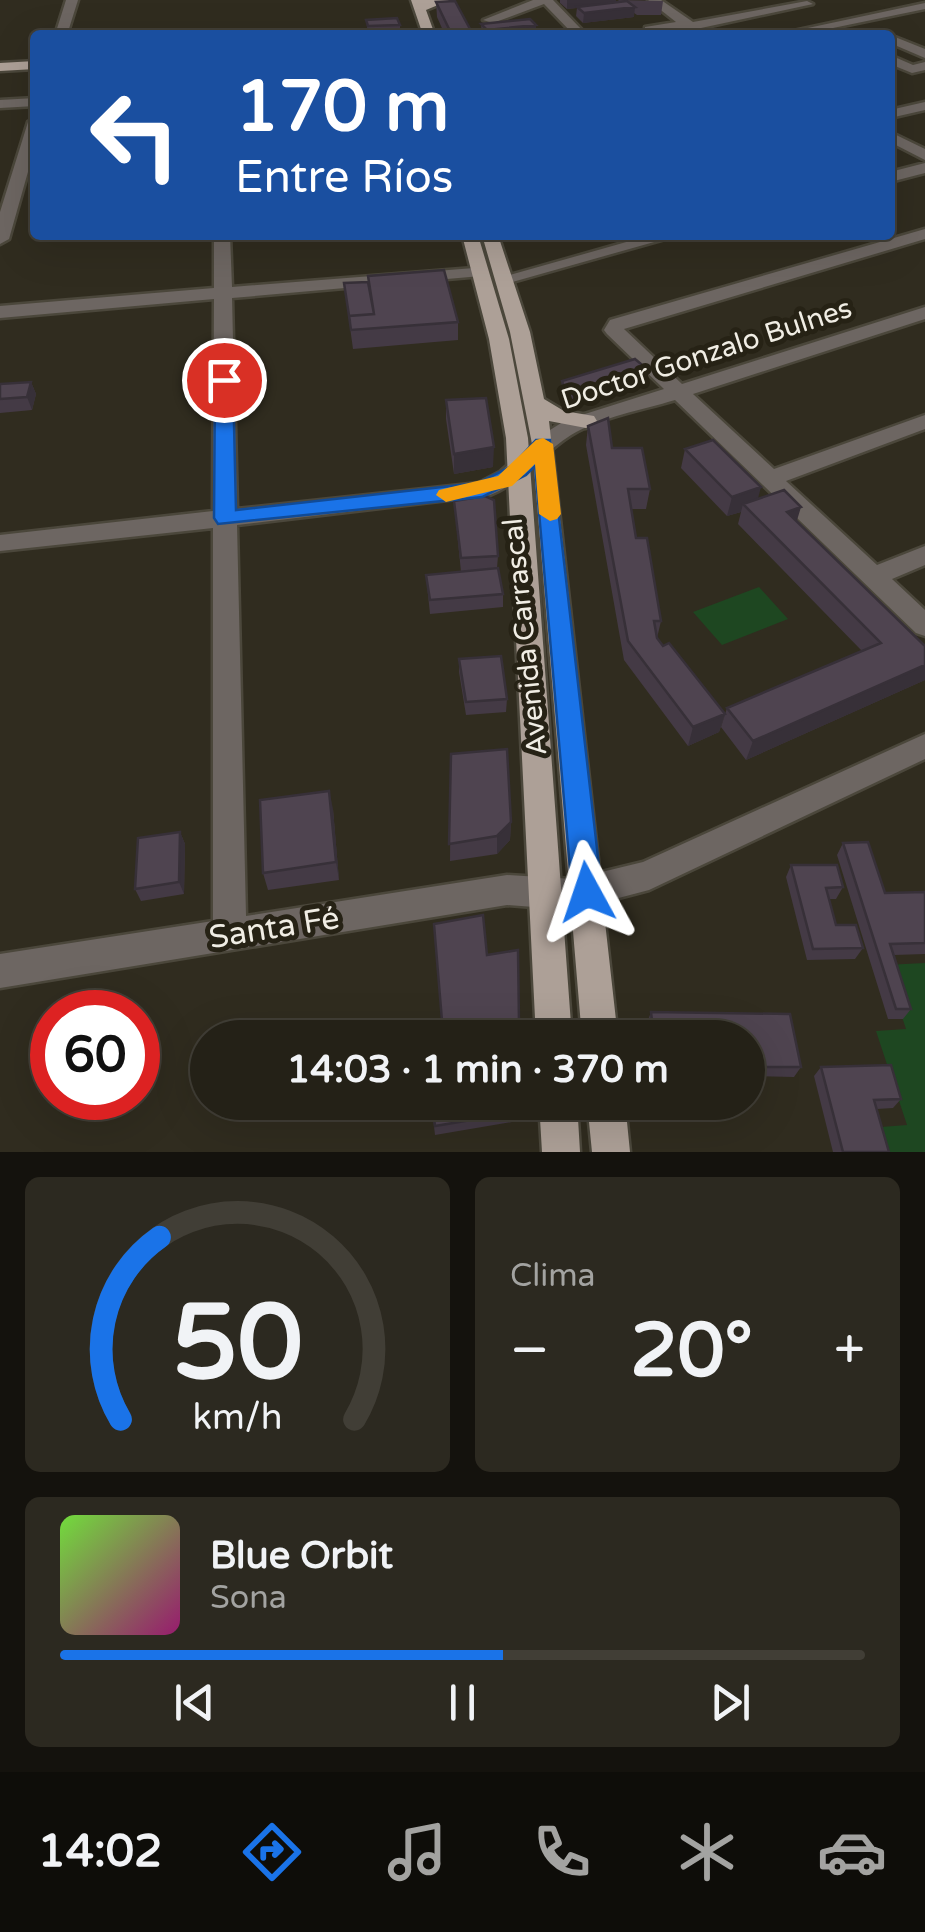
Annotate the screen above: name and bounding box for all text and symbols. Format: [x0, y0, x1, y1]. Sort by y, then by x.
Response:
text: 170 m [235, 66, 449, 150]
icon: left [70, 70, 200, 200]
text: Entre Ríos [235, 151, 453, 205]
street label: Doctor Gonzalo Bulnes [557, 291, 856, 417]
pin [182, 338, 267, 423]
icon: arrive [197, 353, 252, 408]
street label: Avenida Carrascal [496, 516, 554, 757]
position arrow [535, 840, 639, 944]
street label: Santa Fé [206, 899, 342, 957]
speed limit sign: 60 [30, 990, 160, 1120]
text: 14:03 · 1 min · 370 m [286, 1047, 669, 1093]
text: Clima [510, 1257, 596, 1295]
text: 50 [172, 1282, 303, 1407]
text: 20° [630, 1306, 753, 1396]
text: − [510, 1318, 549, 1384]
text: + [834, 1318, 865, 1384]
text: km/h [193, 1396, 282, 1439]
text: Blue Orbit [210, 1533, 393, 1579]
text: Sona [210, 1579, 287, 1617]
icon: previous [167, 1675, 222, 1730]
icon: pause [435, 1675, 490, 1730]
icon: next [703, 1675, 758, 1730]
icon: directions [237, 1817, 307, 1887]
icon: music [382, 1817, 452, 1887]
icon: phone [527, 1817, 597, 1887]
icon: climate [672, 1817, 742, 1887]
icon: car [817, 1817, 887, 1887]
text: 14:02 [38, 1825, 162, 1879]

